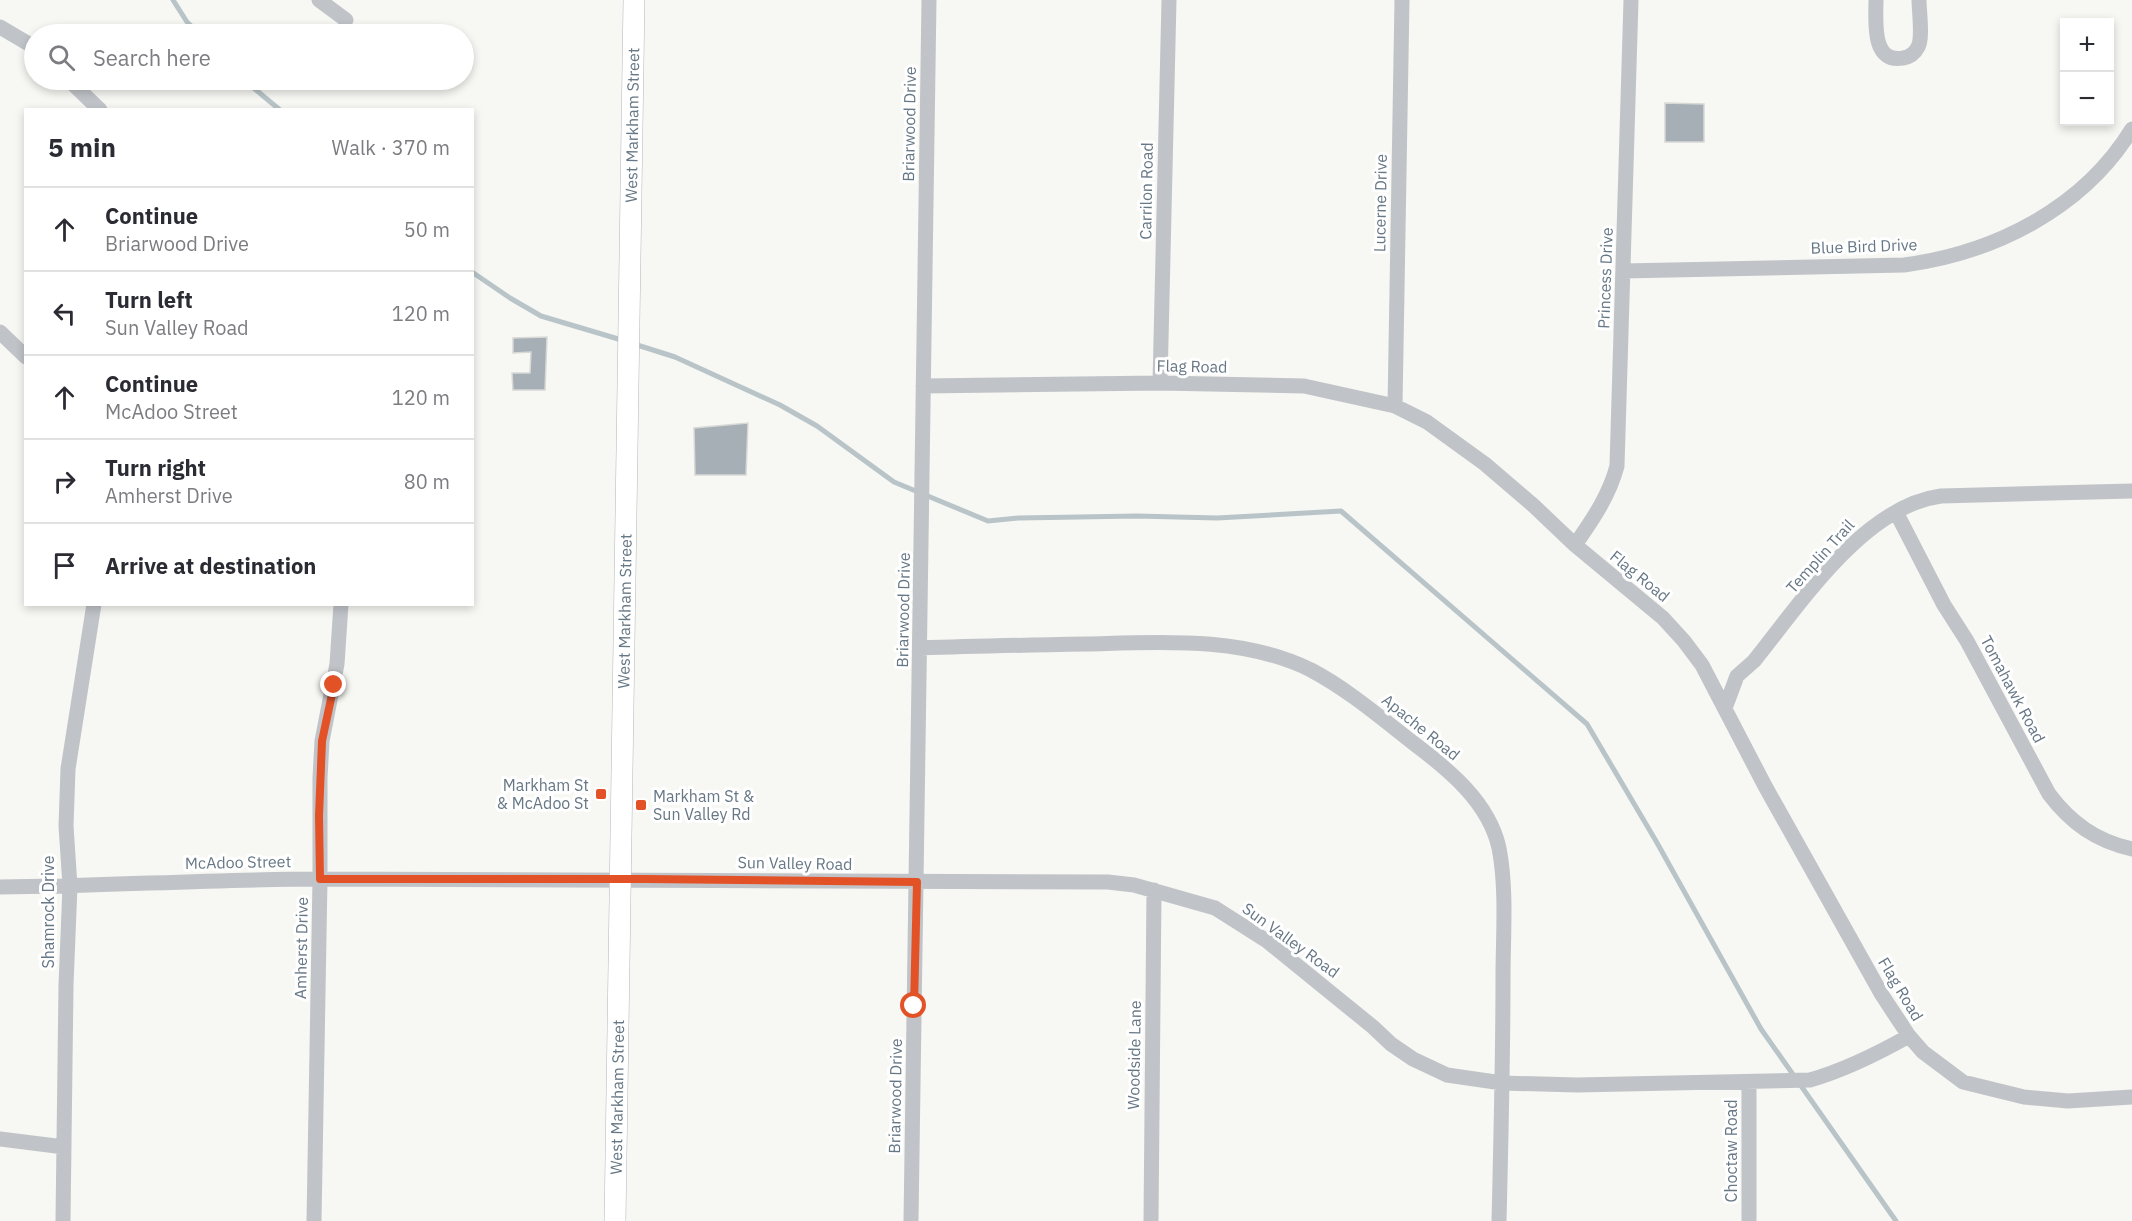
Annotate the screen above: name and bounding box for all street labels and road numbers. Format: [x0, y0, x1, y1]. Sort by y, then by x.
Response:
street label: West Markham Street [621, 47, 643, 203]
street label: Briarwood Drive [898, 66, 920, 182]
street label: Carrilon Road [1135, 142, 1157, 240]
street label: Lucerne Drive [1369, 153, 1391, 252]
street label: Princess Drive [1593, 227, 1617, 329]
street label: Blue Bird Drive [1810, 234, 1918, 258]
street label: Flag Road [1156, 355, 1228, 377]
street label: Templin Trail [1782, 515, 1858, 597]
street label: West Markham Street [613, 533, 636, 689]
street label: Flag Road [1606, 546, 1674, 606]
street label: Briarwood Drive [892, 552, 914, 668]
street label: Tomahawk Road [1976, 632, 2050, 746]
street label: Apache Road [1378, 689, 1464, 765]
street label: McAdoo Street [185, 851, 291, 873]
street label: Sun Valley Road [737, 852, 853, 874]
street label: Shamrock Drive [38, 855, 58, 969]
street label: Amherst Drive [290, 897, 312, 999]
street label: Sun Valley Road [1239, 898, 1343, 982]
street label: Flag Road [1874, 953, 1928, 1025]
street label: Woodside Lane [1123, 1000, 1145, 1110]
street label: West Markham Street [606, 1019, 628, 1175]
street label: Briarwood Drive [884, 1038, 906, 1154]
street label: Choctaw Road [1721, 1100, 1741, 1203]

